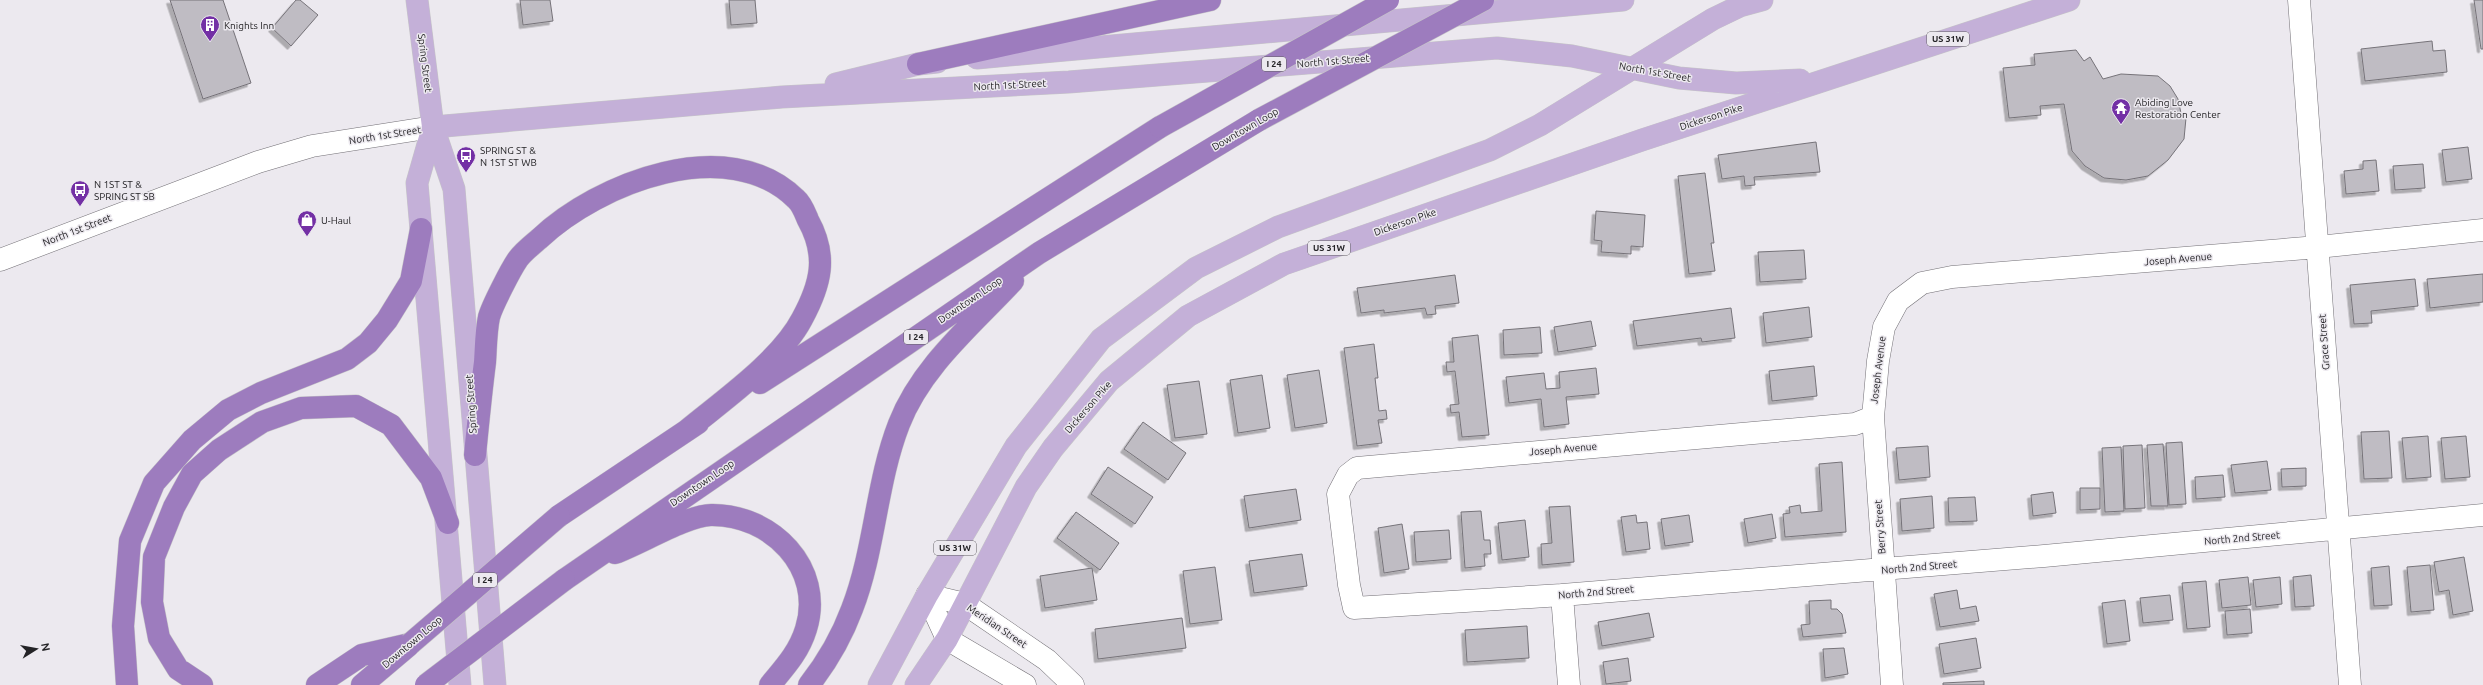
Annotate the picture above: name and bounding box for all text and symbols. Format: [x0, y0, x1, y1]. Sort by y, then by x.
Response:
building icon: Knights Inn [199, 14, 221, 42]
place label: Knights Inn [224, 20, 274, 31]
road number: US 31W [1927, 32, 1969, 46]
street label: Spring Street [416, 33, 434, 93]
street label: North 1st Street [1296, 52, 1370, 70]
road number: I 24 [1262, 57, 1286, 71]
street label: North 1st Street [1618, 60, 1692, 84]
street label: North 1st Street [973, 78, 1047, 92]
temple icon: Abiding Love Restoration Center [2110, 97, 2132, 125]
place label: Abiding Love Restoration Center [2135, 97, 2221, 120]
street label: Dickerson Pike [1678, 102, 1744, 132]
street label: Downtown Loop [1210, 106, 1280, 152]
street label: North 1st Street [348, 124, 422, 146]
bus stop icon: SPRING ST & N 1ST ST WB [455, 145, 477, 173]
place label: SPRING ST & N 1ST ST WB [480, 145, 537, 168]
bus stop icon: N 1ST ST & SPRING ST SB [69, 179, 91, 207]
place label: N 1ST ST & SPRING ST SB [94, 179, 155, 202]
street label: Dickerson Pike [1372, 206, 1438, 238]
shop icon: U-Haul [296, 209, 318, 237]
street label: North 1st Street [41, 212, 113, 248]
place label: U-Haul [321, 215, 352, 226]
road number: US 31W [1308, 241, 1350, 255]
street label: Joseph Avenue [2144, 251, 2212, 267]
street label: Downtown Loop [936, 275, 1004, 325]
street label: Grace Street [2317, 314, 2331, 370]
road number: I 24 [904, 330, 928, 344]
street label: Joseph Avenue [1868, 335, 1888, 405]
street label: Spring Street [463, 374, 479, 434]
street label: Dickerson Pike [1062, 379, 1114, 435]
street label: Joseph Avenue [1529, 441, 1597, 457]
street label: Downtown Loop [668, 458, 736, 508]
street label: Berry Street [1873, 499, 1887, 555]
street label: North 2nd Street [2204, 529, 2280, 547]
road number: US 31W [934, 541, 976, 555]
street label: North 2nd Street [1881, 558, 1957, 576]
road number: I 24 [473, 573, 497, 587]
street label: North 2nd Street [1558, 583, 1634, 601]
street label: Meridian Street [965, 602, 1029, 650]
street label: Downtown Loop [380, 614, 444, 670]
north arrow [16, 629, 56, 669]
text: N [39, 642, 52, 652]

